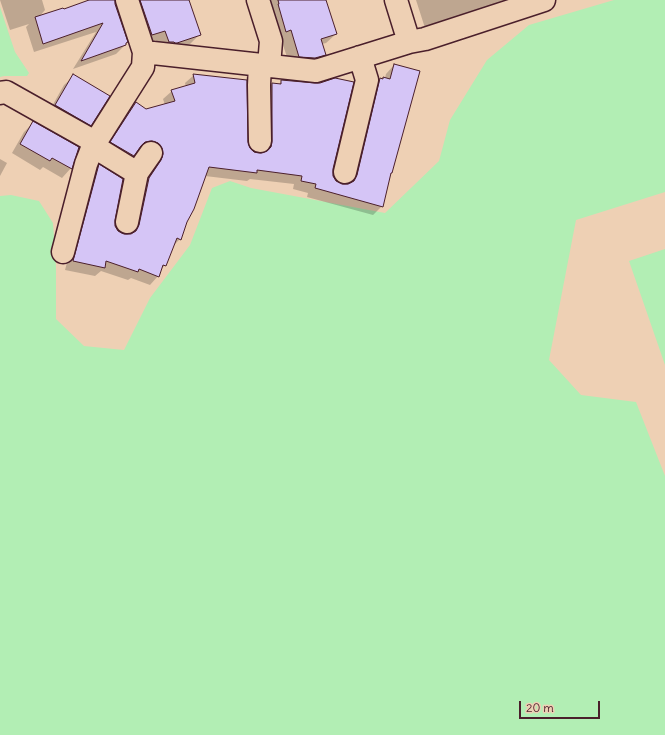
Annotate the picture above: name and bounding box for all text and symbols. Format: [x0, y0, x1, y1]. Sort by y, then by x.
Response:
scale bar [521, 693, 602, 719]
text: 20 m [526, 700, 554, 715]

